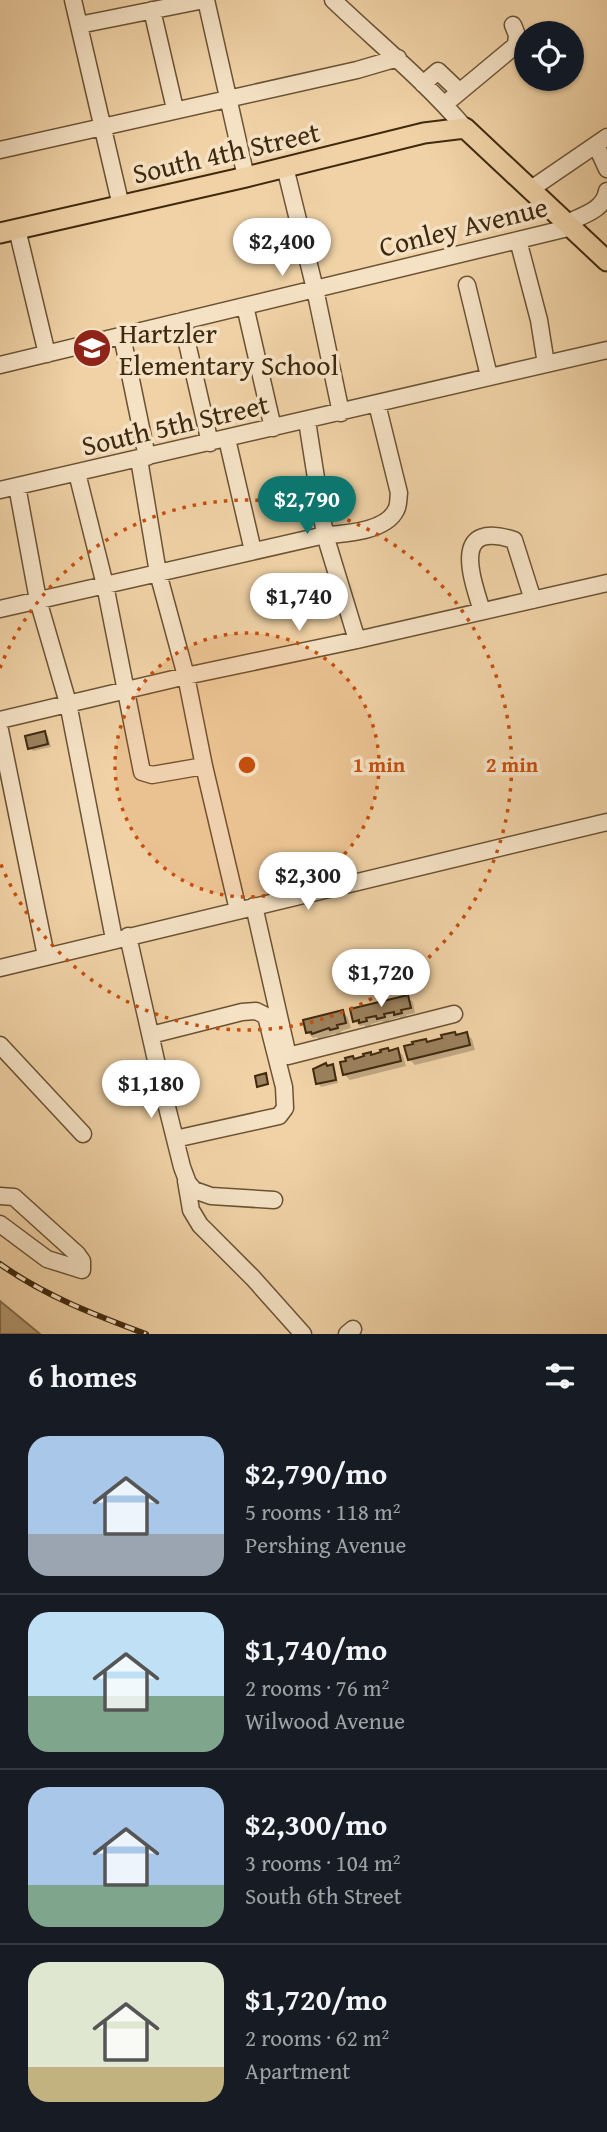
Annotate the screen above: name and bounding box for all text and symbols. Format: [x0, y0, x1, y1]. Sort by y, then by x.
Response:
map controls [514, 21, 584, 91]
button: locate [514, 21, 584, 91]
street label: South 4th Street [128, 111, 324, 193]
street label: Conley Avenue [374, 185, 552, 267]
pin: $2,400 [225, 218, 339, 278]
text: $2,400 [249, 224, 315, 257]
place label: Hartzler Elementary School [119, 312, 339, 385]
school or university icon: Hartzler Elementary School [71, 327, 113, 369]
street label: South 5th Street [77, 383, 273, 465]
pin: $2,790 [250, 476, 364, 536]
text: $2,790 [274, 482, 340, 515]
pin: $1,740 [242, 574, 356, 633]
text: $1,740 [266, 579, 332, 612]
text: 1 min [353, 749, 406, 780]
text: 2 min [486, 749, 539, 780]
centre of rings [235, 753, 259, 777]
pin: $2,300 [251, 852, 365, 912]
text: $2,300 [275, 858, 341, 891]
pin: $1,720 [324, 950, 438, 1009]
text: $1,720 [348, 955, 414, 988]
pin: $1,180 [94, 1060, 208, 1120]
text: $1,180 [118, 1066, 184, 1099]
text: 6 homes [28, 1354, 137, 1398]
icon: filters [541, 1357, 579, 1395]
text: $2,790/mo [245, 1451, 387, 1495]
icon: home [84, 1464, 168, 1548]
text: 5 rooms · 118 m² [245, 1495, 400, 1528]
text: Pershing Avenue [245, 1528, 406, 1561]
text: $1,740/mo [245, 1627, 387, 1671]
icon: home [84, 1640, 168, 1724]
text: 2 rooms · 76 m² [245, 1671, 389, 1704]
text: Wilwood Avenue [245, 1704, 405, 1737]
text: $2,300/mo [245, 1802, 387, 1846]
icon: home [84, 1815, 168, 1899]
text: 3 rooms · 104 m² [245, 1846, 400, 1879]
text: South 6th Street [245, 1879, 402, 1912]
text: $1,720/mo [245, 1977, 387, 2021]
icon: home [84, 1990, 168, 2074]
text: 2 rooms · 62 m² [245, 2021, 389, 2054]
text: Apartment [245, 2054, 350, 2087]

